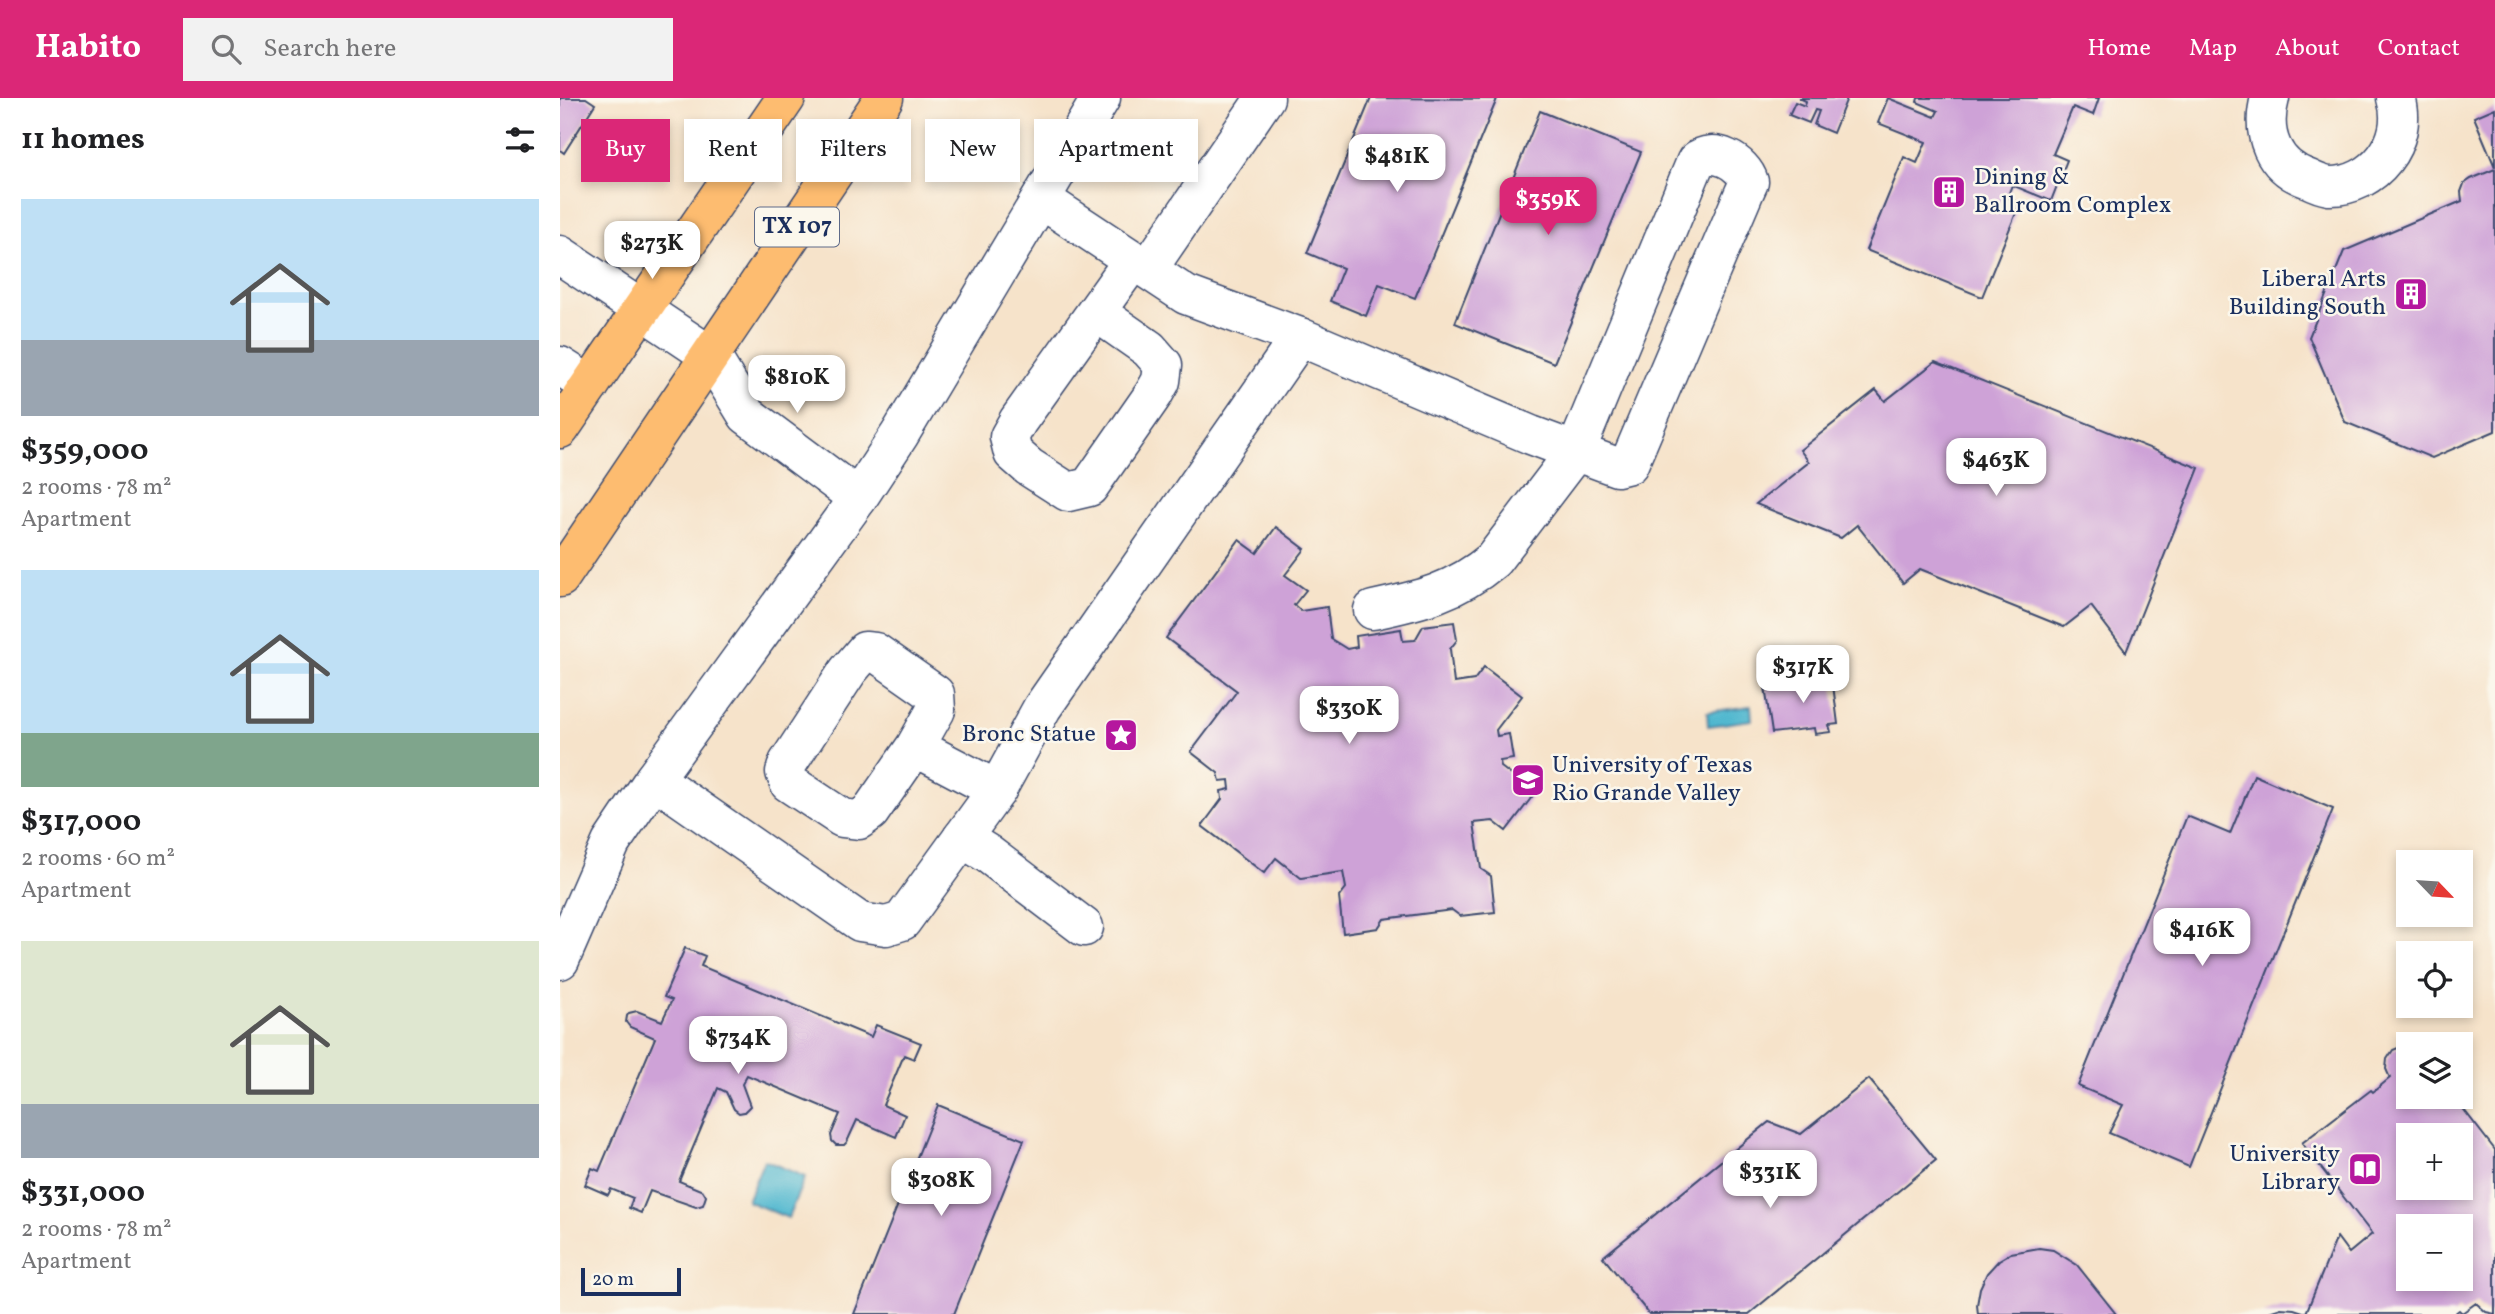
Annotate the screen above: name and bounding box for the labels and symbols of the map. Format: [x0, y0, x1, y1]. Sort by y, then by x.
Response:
pin: $481K [1348, 134, 1446, 194]
place label: Dining & Ballroom Complex [1974, 161, 2171, 223]
building icon: Dining & Ballroom Complex [1930, 173, 1968, 211]
pin: $359K [1499, 178, 1597, 237]
road number: TX 107 [755, 208, 839, 246]
pin: $273K [603, 222, 701, 281]
place label: Liberal Arts Building South [2229, 263, 2386, 325]
building icon: Liberal Arts Building South [2392, 275, 2430, 313]
pin: $810K [748, 356, 846, 415]
pin: $463K [1947, 438, 2045, 498]
pin: $317K [1754, 646, 1852, 705]
pin: $330K [1300, 686, 1398, 746]
place icon: Bronc Statue [1102, 716, 1140, 754]
place label: Bronc Statue [962, 718, 1096, 752]
place label: University of Texas Rio Grande Valley [1552, 749, 1753, 811]
school or university icon: University of Texas Rio Grande Valley [1509, 761, 1547, 799]
north arrow [2396, 850, 2473, 928]
pin: $416K [2153, 908, 2251, 968]
pin: $734K [689, 1016, 787, 1076]
place label: University Library [2229, 1138, 2340, 1200]
pin: $331K [1721, 1150, 1819, 1210]
library icon: University Library [2346, 1150, 2384, 1188]
pin: $308K [892, 1158, 990, 1218]
scale bar [581, 1265, 681, 1297]

